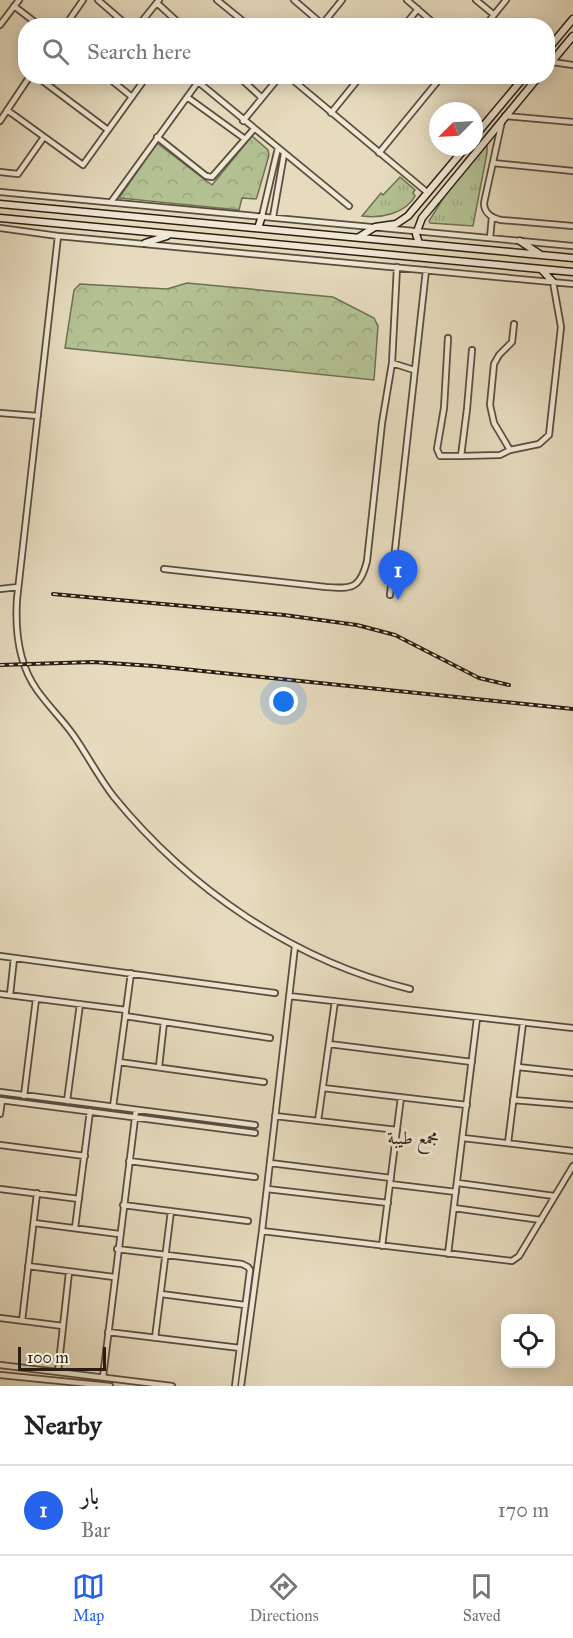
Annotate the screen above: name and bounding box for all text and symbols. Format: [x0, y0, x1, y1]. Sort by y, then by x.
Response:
search box [18, 18, 555, 84]
icon: search [39, 35, 72, 68]
text: Search here [87, 38, 191, 65]
north arrow [429, 102, 483, 156]
pin: 1 [378, 550, 418, 600]
your location [269, 687, 298, 716]
district label: مجمع طيبة [387, 1127, 439, 1154]
map controls [501, 1314, 555, 1368]
button: locate [501, 1314, 555, 1368]
scale bar [18, 1344, 106, 1372]
text: 100 m [27, 1348, 69, 1367]
text: Nearby [24, 1409, 102, 1441]
text: بار [81, 1483, 99, 1510]
text: 1 [40, 1498, 47, 1522]
text: 170 m [498, 1498, 549, 1522]
text: Bar [81, 1518, 110, 1542]
tab: Map [72, 1570, 105, 1625]
tab: Directions [249, 1570, 318, 1625]
tab: Saved [463, 1570, 501, 1625]

